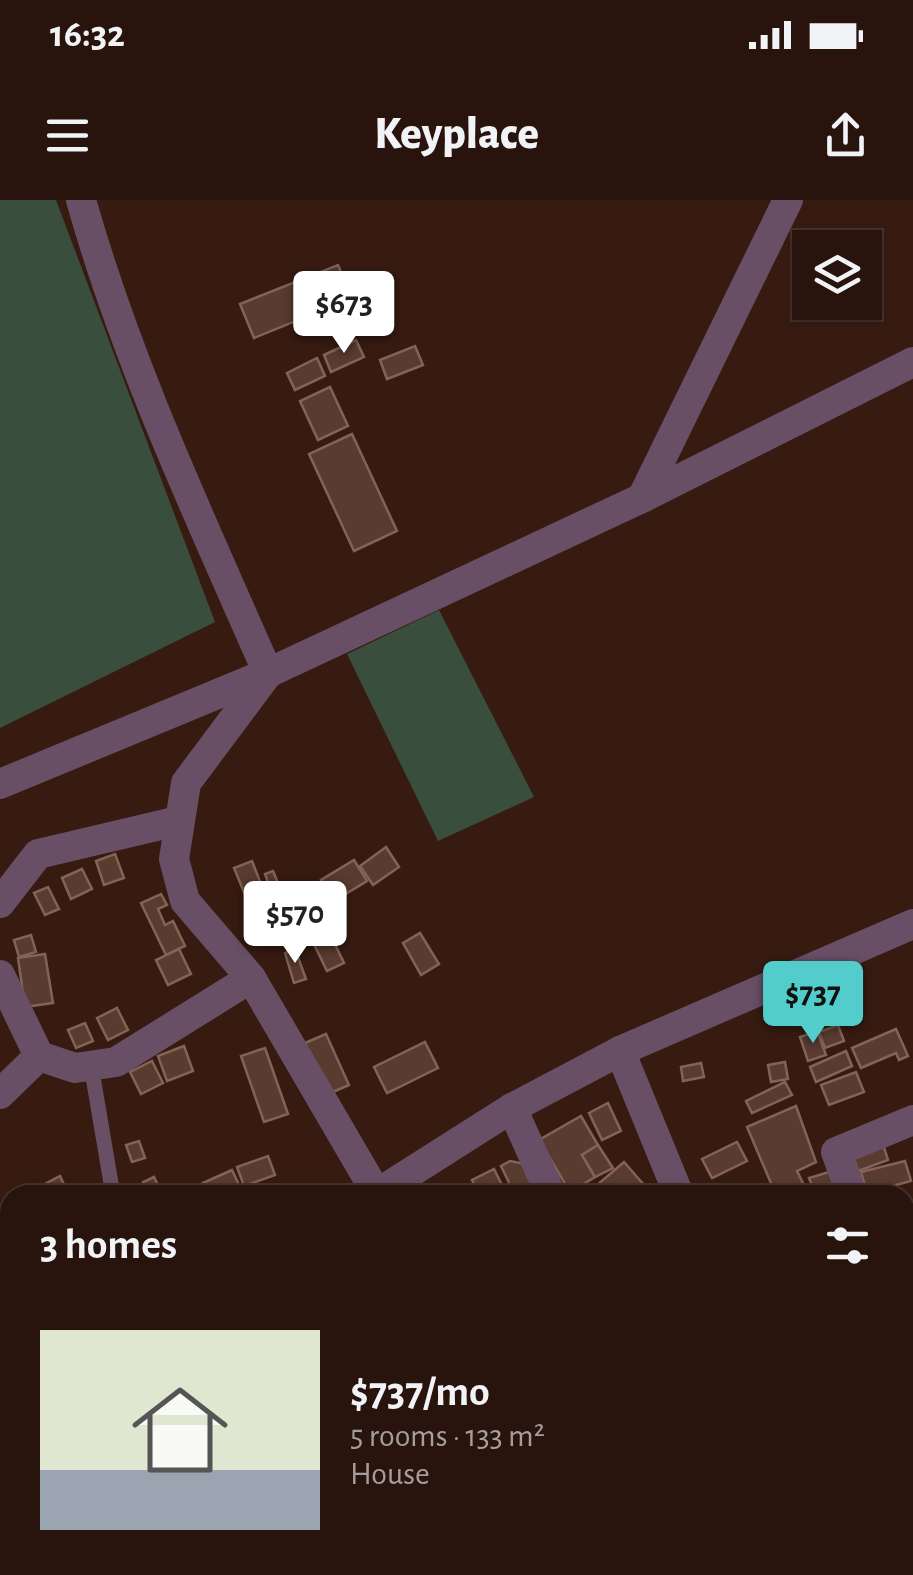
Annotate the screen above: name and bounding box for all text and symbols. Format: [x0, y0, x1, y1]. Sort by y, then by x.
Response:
text: 16:32 [50, 16, 125, 54]
icon: menu [40, 108, 95, 163]
icon: share [818, 108, 873, 163]
text: Keyplace [374, 112, 539, 157]
map controls [792, 230, 882, 320]
button: layers [792, 230, 882, 320]
pin: $673 [285, 271, 403, 356]
text: $673 [315, 287, 373, 319]
pin: $570 [236, 881, 354, 966]
text: $570 [266, 897, 324, 929]
pin: $737 [754, 961, 872, 1046]
text: $737 [785, 977, 841, 1009]
icon: filters [820, 1218, 875, 1273]
text: 3 homes [40, 1224, 177, 1266]
icon: home [120, 1370, 240, 1490]
text: $737/mo [350, 1371, 490, 1413]
text: 5 rooms · 133 m² [350, 1420, 545, 1452]
text: House [350, 1458, 430, 1490]

